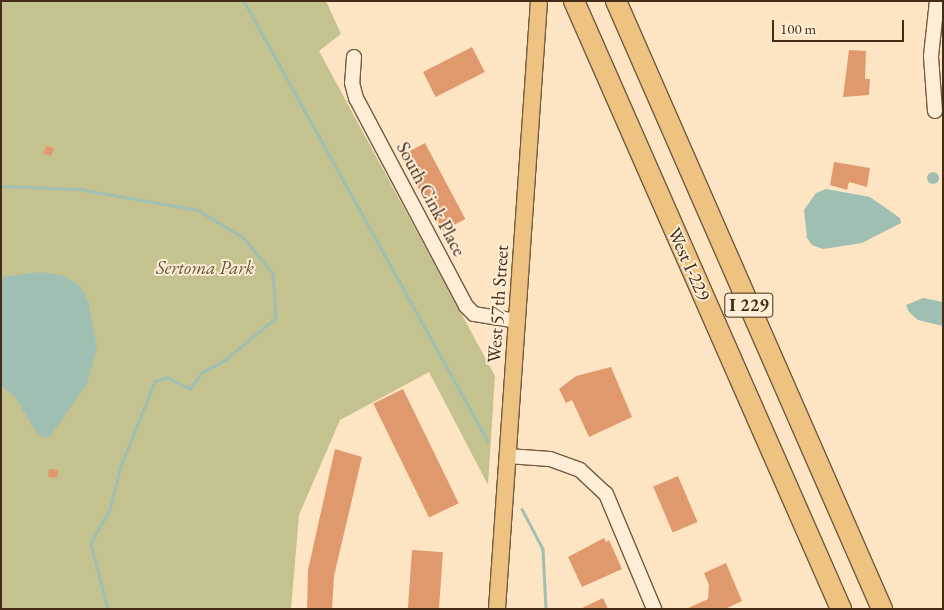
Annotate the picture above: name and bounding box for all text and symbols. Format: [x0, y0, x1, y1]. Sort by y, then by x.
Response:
scale bar [774, 10, 906, 42]
text: 100 m [780, 19, 816, 38]
street label: South Cink Place [391, 138, 471, 260]
street label: West I-229 [663, 224, 715, 304]
street label: West 57th Street [482, 244, 514, 364]
park label: Sertoma Park [156, 257, 254, 279]
road number: I 229 [724, 290, 774, 320]

